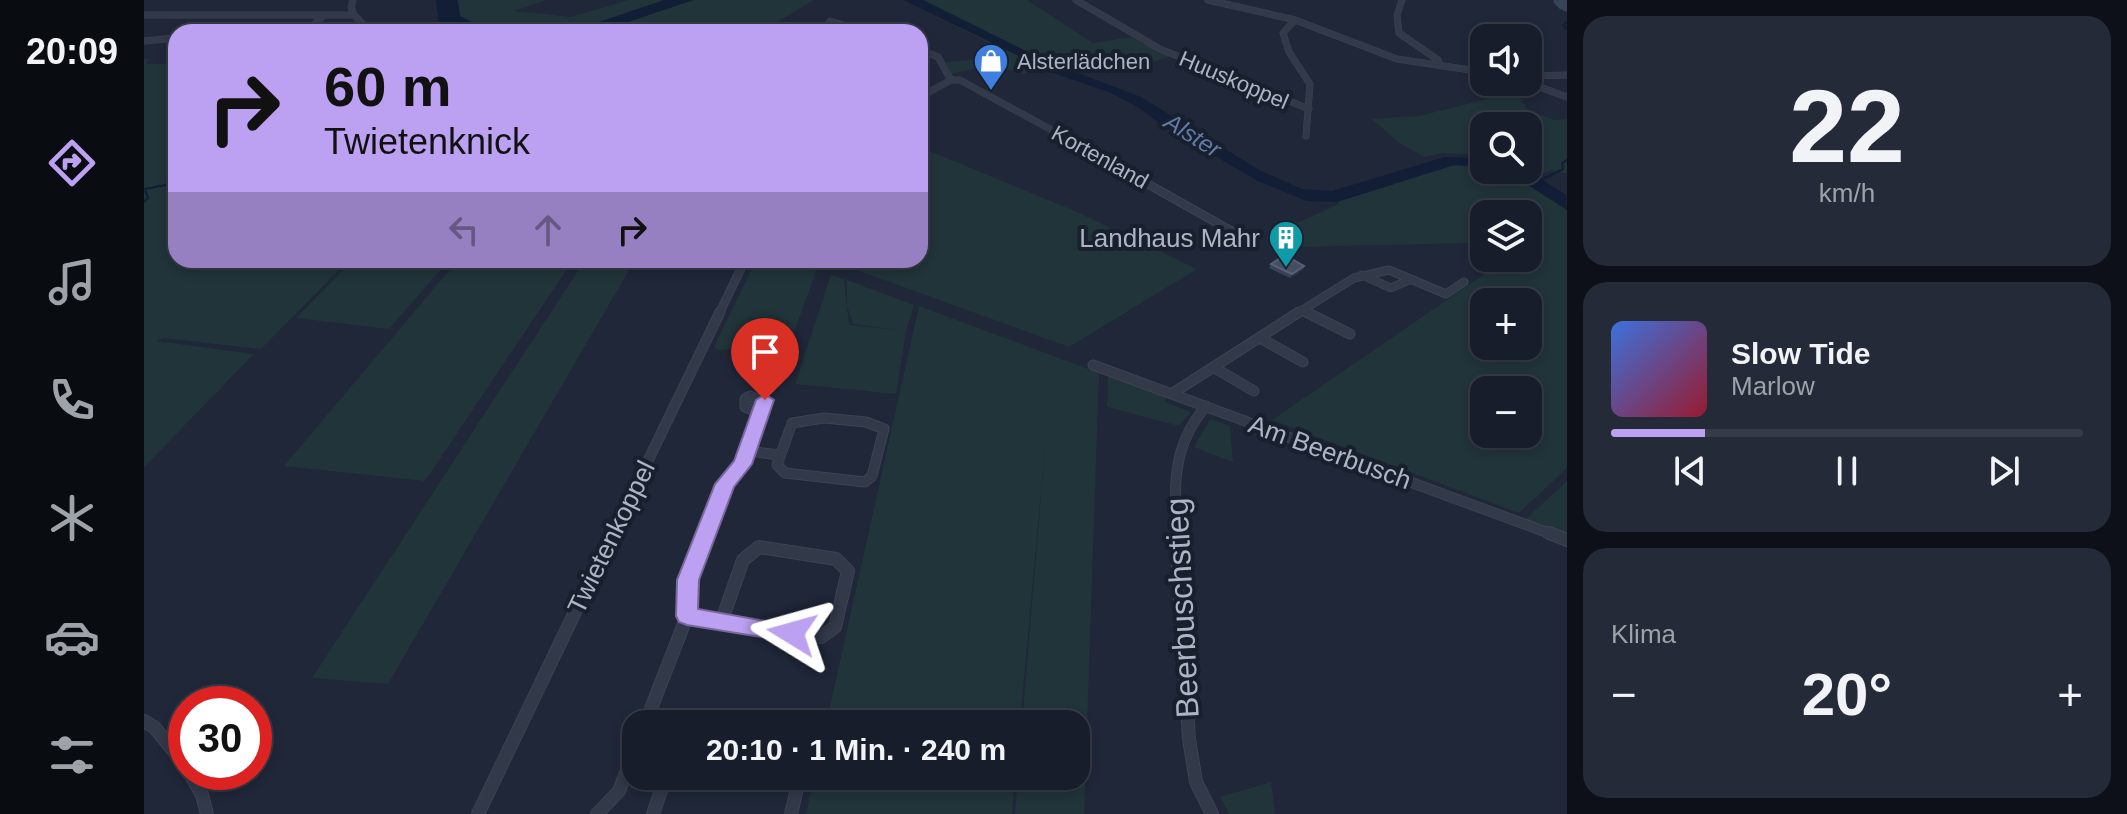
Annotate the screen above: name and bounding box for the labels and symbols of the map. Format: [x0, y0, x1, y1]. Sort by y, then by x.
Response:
shop icon: Alsterlädchen [972, 42, 1010, 92]
street label: Huuskoppel [1176, 46, 1292, 114]
place label: Alsterlädchen [1017, 49, 1150, 74]
water label: Alster [1158, 106, 1227, 163]
street label: Kortenland [1047, 120, 1153, 194]
building icon: Landhaus Mahr [1267, 219, 1305, 269]
place label: Landhaus Mahr [1079, 223, 1260, 253]
pin [731, 318, 799, 400]
street label: Am Beerbusch [1245, 409, 1415, 495]
street label: Twietenkoppel [561, 456, 661, 618]
street label: Beerbuschstieg [1158, 497, 1206, 719]
position arrow [750, 591, 834, 675]
speed limit sign: 30 [168, 686, 272, 790]

